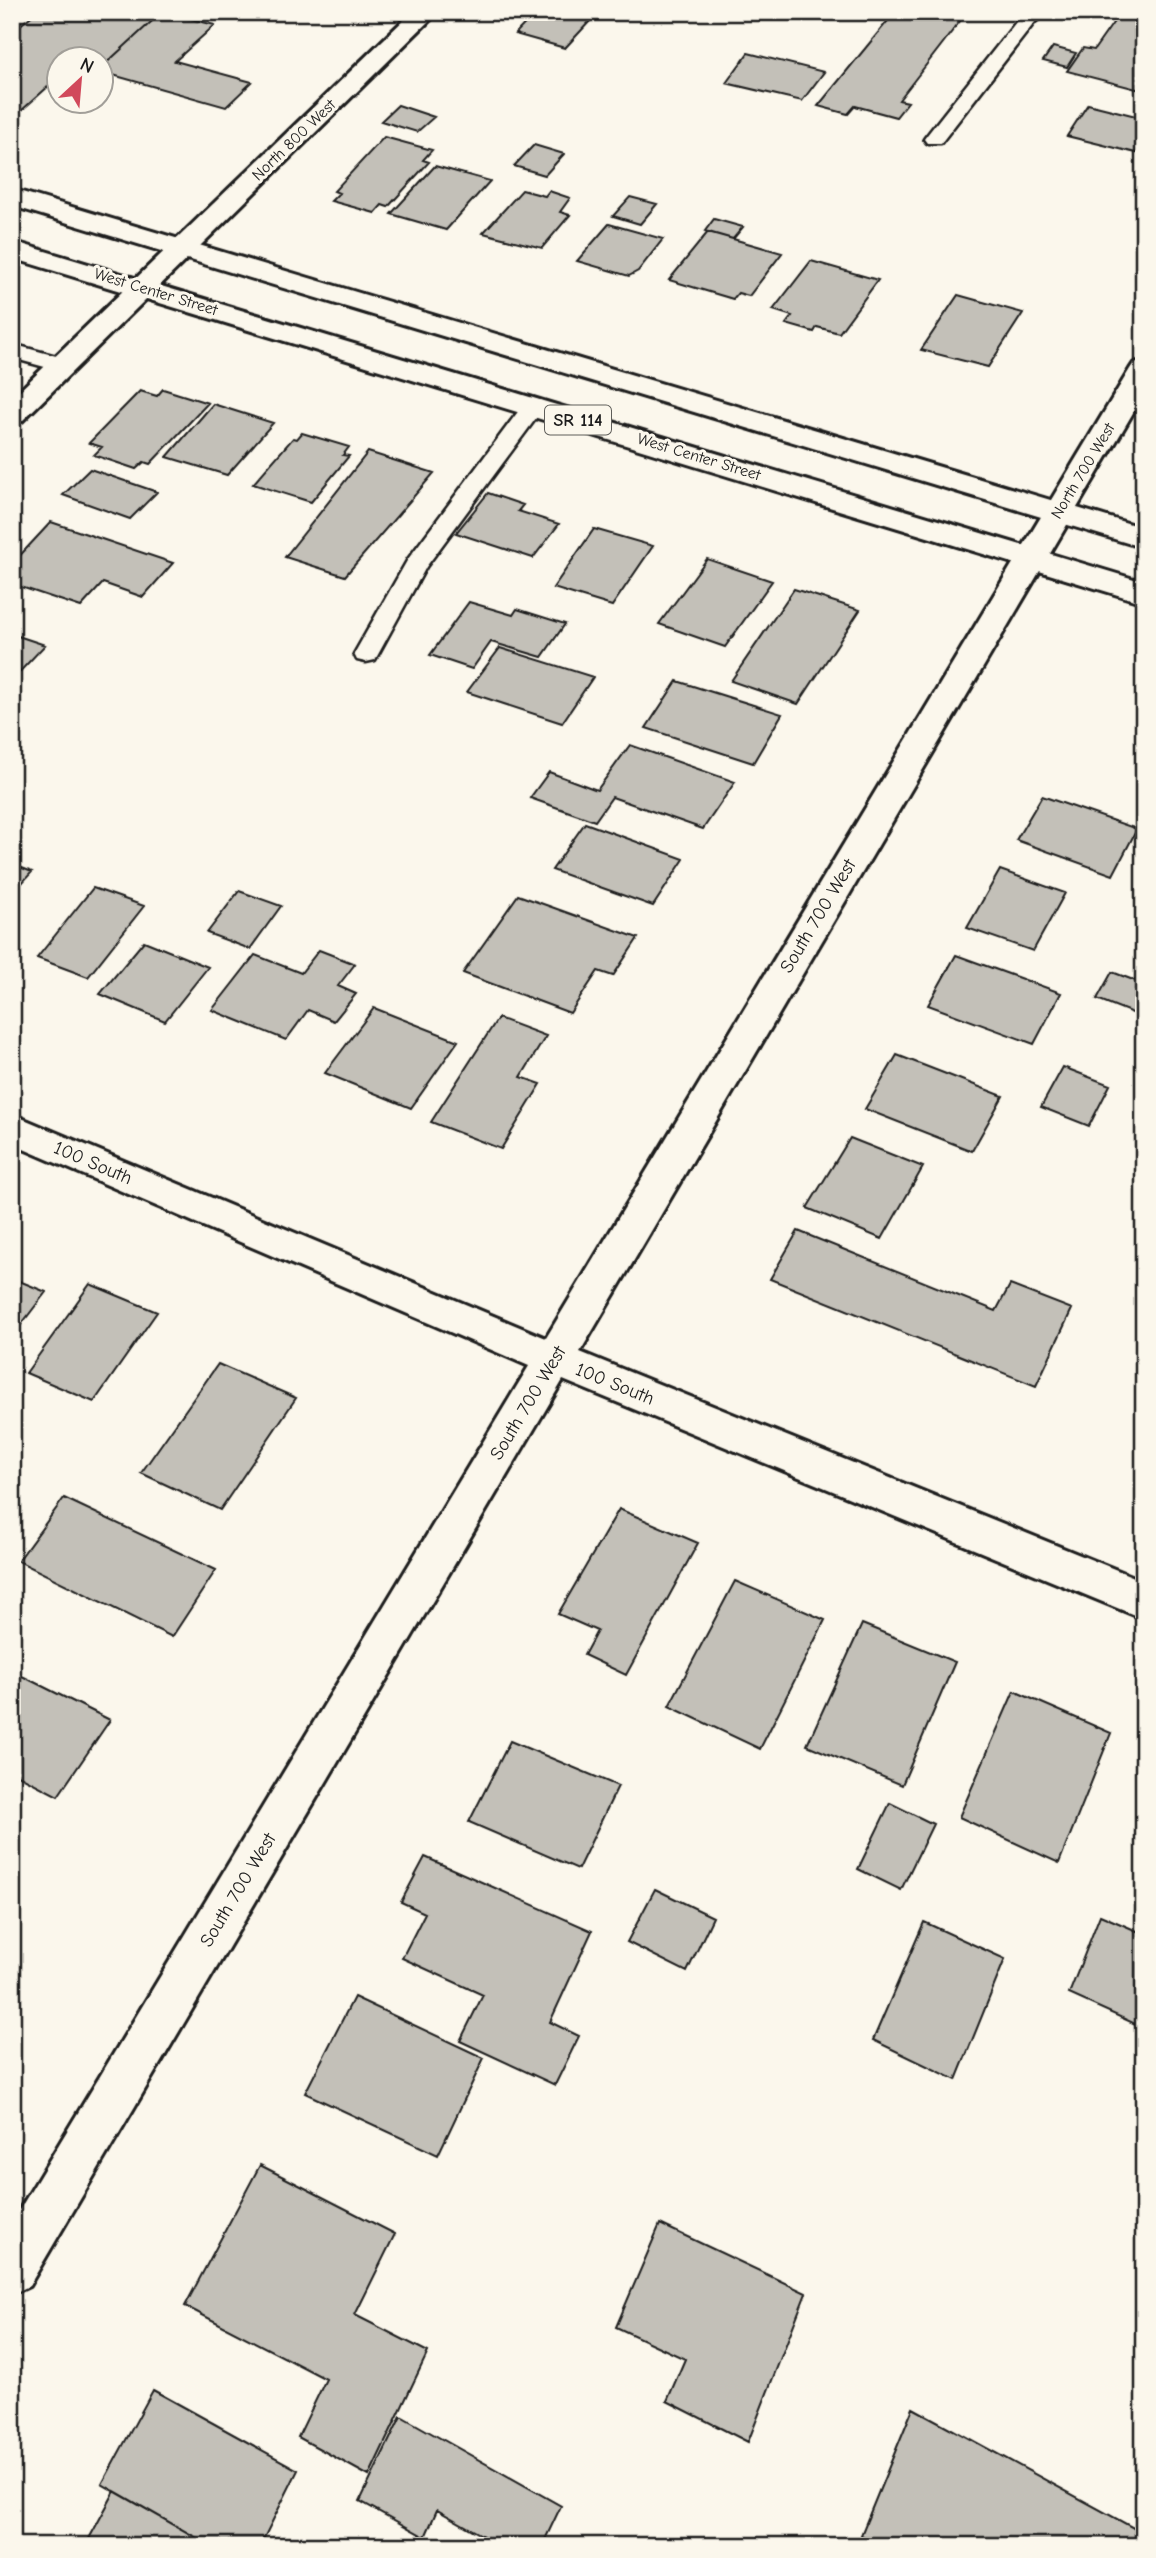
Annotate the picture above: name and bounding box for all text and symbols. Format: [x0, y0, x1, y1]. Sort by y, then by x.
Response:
north arrow [46, 46, 116, 116]
text: N [77, 53, 97, 78]
street label: North 800 West [249, 95, 340, 184]
street label: West Center Street [92, 265, 220, 319]
road number: SR 114 [545, 406, 611, 434]
street label: North 700 West [1047, 420, 1119, 522]
street label: West Center Street [635, 430, 763, 484]
street label: South 700 West [775, 855, 861, 977]
street label: 100 South [51, 1137, 135, 1189]
street label: South 700 West [485, 1342, 571, 1464]
street label: 100 South [572, 1358, 658, 1410]
street label: South 700 West [195, 1829, 281, 1951]

